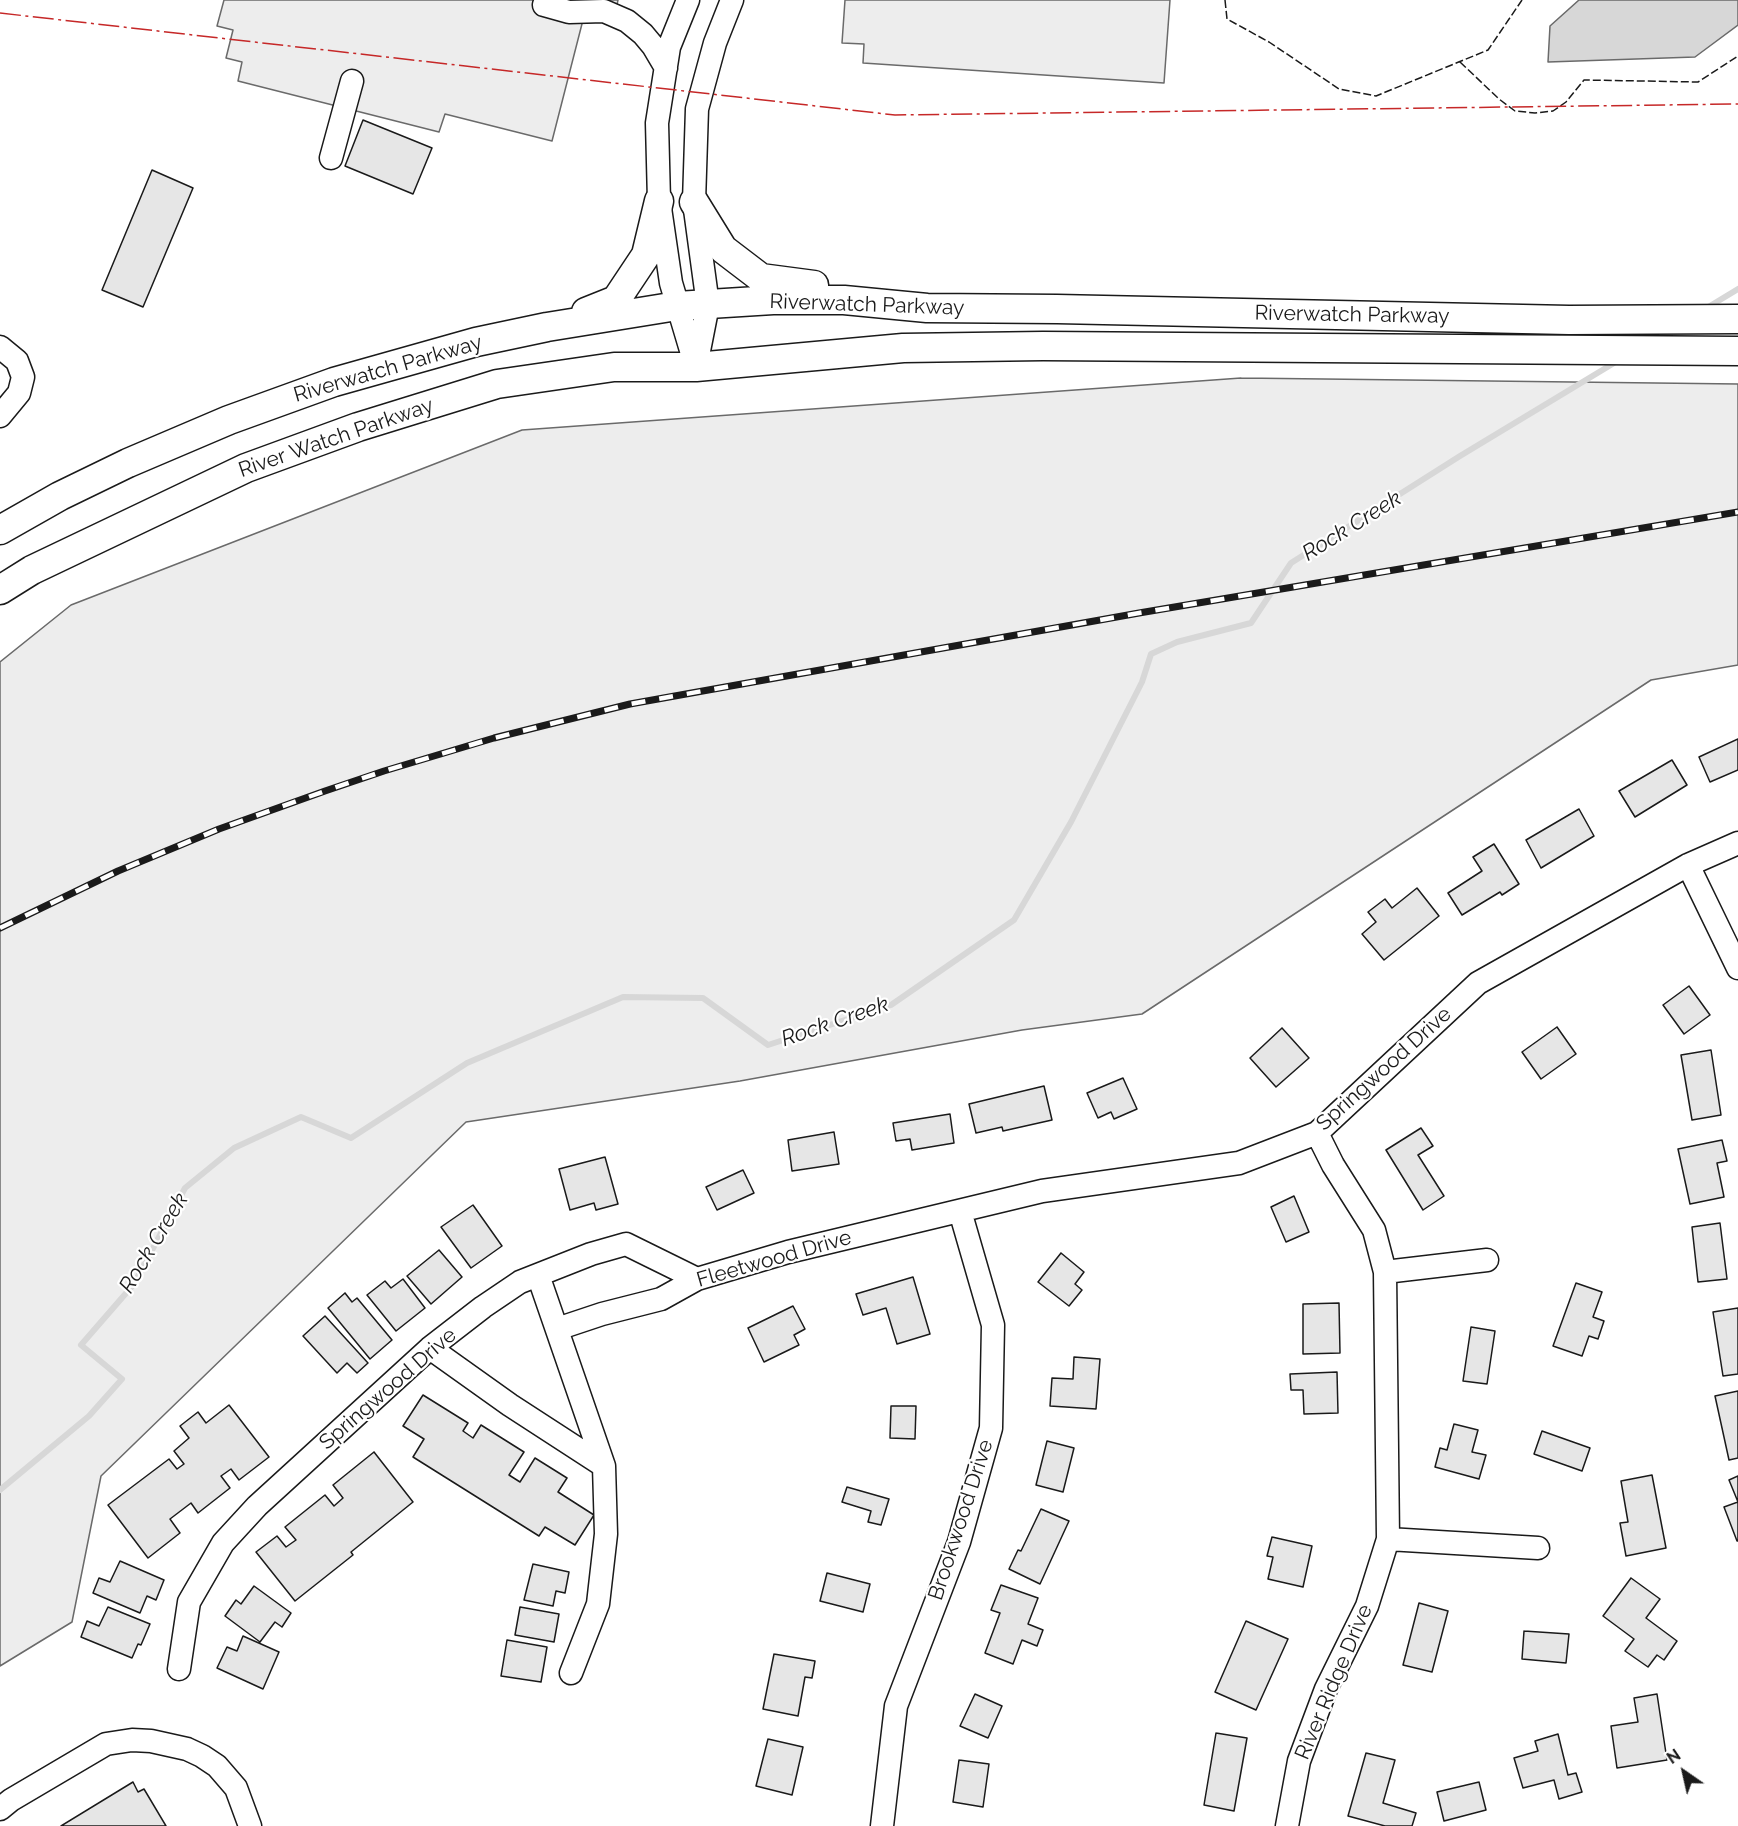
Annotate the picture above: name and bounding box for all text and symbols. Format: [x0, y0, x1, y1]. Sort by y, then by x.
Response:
street label: Riverwatch Parkway [769, 289, 965, 321]
street label: Riverwatch Parkway [1254, 301, 1450, 329]
street label: Riverwatch Parkway [291, 330, 485, 408]
street label: River Watch Parkway [235, 393, 437, 483]
water label: Rock Creek [1298, 485, 1406, 567]
water label: Rock Creek [778, 991, 892, 1053]
street label: Springwood Drive [1311, 1002, 1457, 1136]
water label: Rock Creek [114, 1188, 194, 1298]
street label: Fleetwood Drive [694, 1225, 854, 1293]
street label: Springwood Drive [314, 1323, 462, 1455]
street label: Brookwood Drive [923, 1437, 999, 1603]
street label: River Ridge Drive [1290, 1601, 1378, 1763]
north arrow [1654, 1742, 1714, 1802]
text: N [1663, 1745, 1684, 1768]

